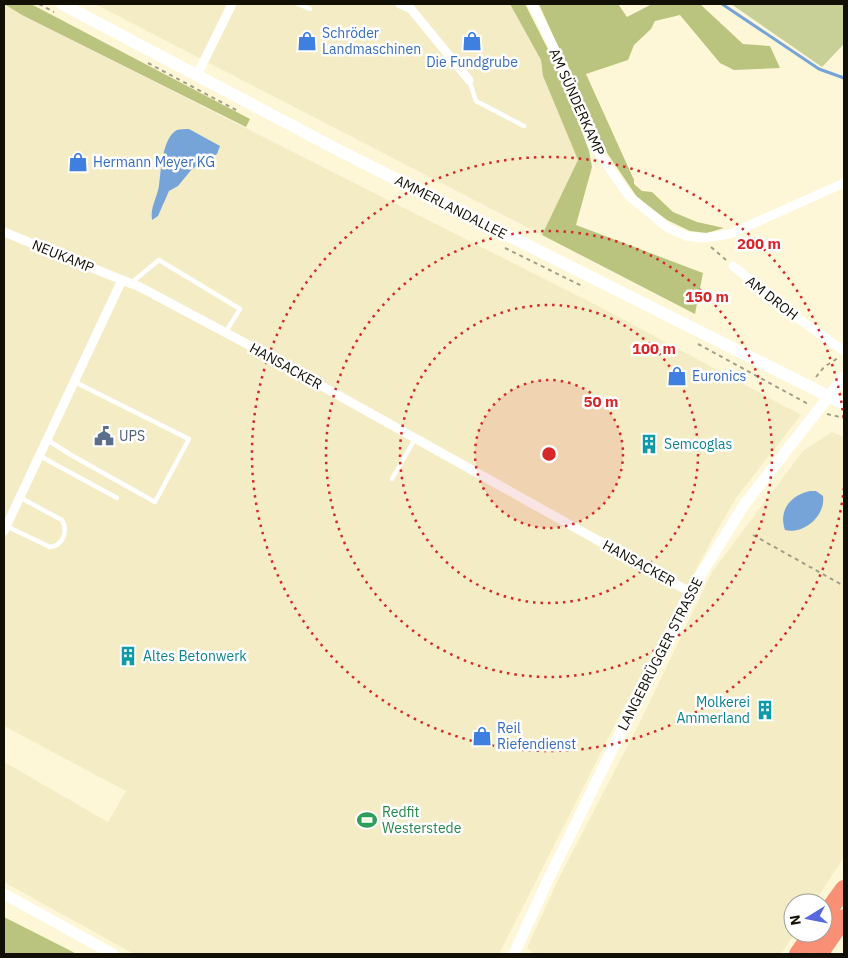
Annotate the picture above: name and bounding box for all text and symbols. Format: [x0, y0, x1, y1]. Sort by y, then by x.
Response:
place label: Schröder Landmaschinen [322, 24, 421, 58]
shop icon: Schröder Landmaschinen [296, 30, 318, 52]
shop icon: Die Fundgrube [461, 30, 483, 52]
street label: AM SÜNDERKAMP [545, 46, 609, 158]
place label: Die Fundgrube [426, 53, 518, 71]
shop icon: Hermann Meyer KG [67, 151, 89, 173]
place label: Hermann Meyer KG [93, 153, 215, 171]
street label: AMMERLANDALLEE [392, 171, 510, 243]
text: 200 m [737, 234, 781, 253]
street label: NEUKAMP [29, 235, 97, 277]
street label: AM DROH [742, 272, 802, 324]
text: 150 m [685, 287, 729, 306]
street label: HANSACKER [246, 339, 326, 393]
text: 100 m [632, 339, 676, 358]
shop icon: Euronics [666, 365, 688, 387]
place label: Euronics [692, 367, 747, 385]
text: 50 m [584, 392, 618, 411]
public building icon: UPS [93, 425, 115, 447]
place label: UPS [119, 427, 145, 445]
building icon: Semcoglas [638, 433, 660, 455]
place label: Semcoglas [664, 435, 733, 453]
centre of rings [540, 445, 558, 463]
street label: HANSACKER [599, 536, 679, 590]
street label: LANGEBRÜGGER STRASSE [613, 574, 707, 734]
building icon: Altes Betonwerk [117, 645, 139, 667]
place label: Altes Betonwerk [143, 647, 247, 665]
place label: Molkerei Ammerland [676, 693, 750, 727]
building icon: Molkerei Ammerland [754, 699, 776, 721]
place label: Reil Riefendienst [497, 719, 576, 753]
shop icon: Reil Riefendienst [471, 725, 493, 747]
place label: Redfit Westerstede [382, 803, 462, 837]
sports icon: Redfit Westerstede [356, 809, 378, 831]
north arrow [783, 893, 833, 943]
text: N [785, 914, 805, 927]

